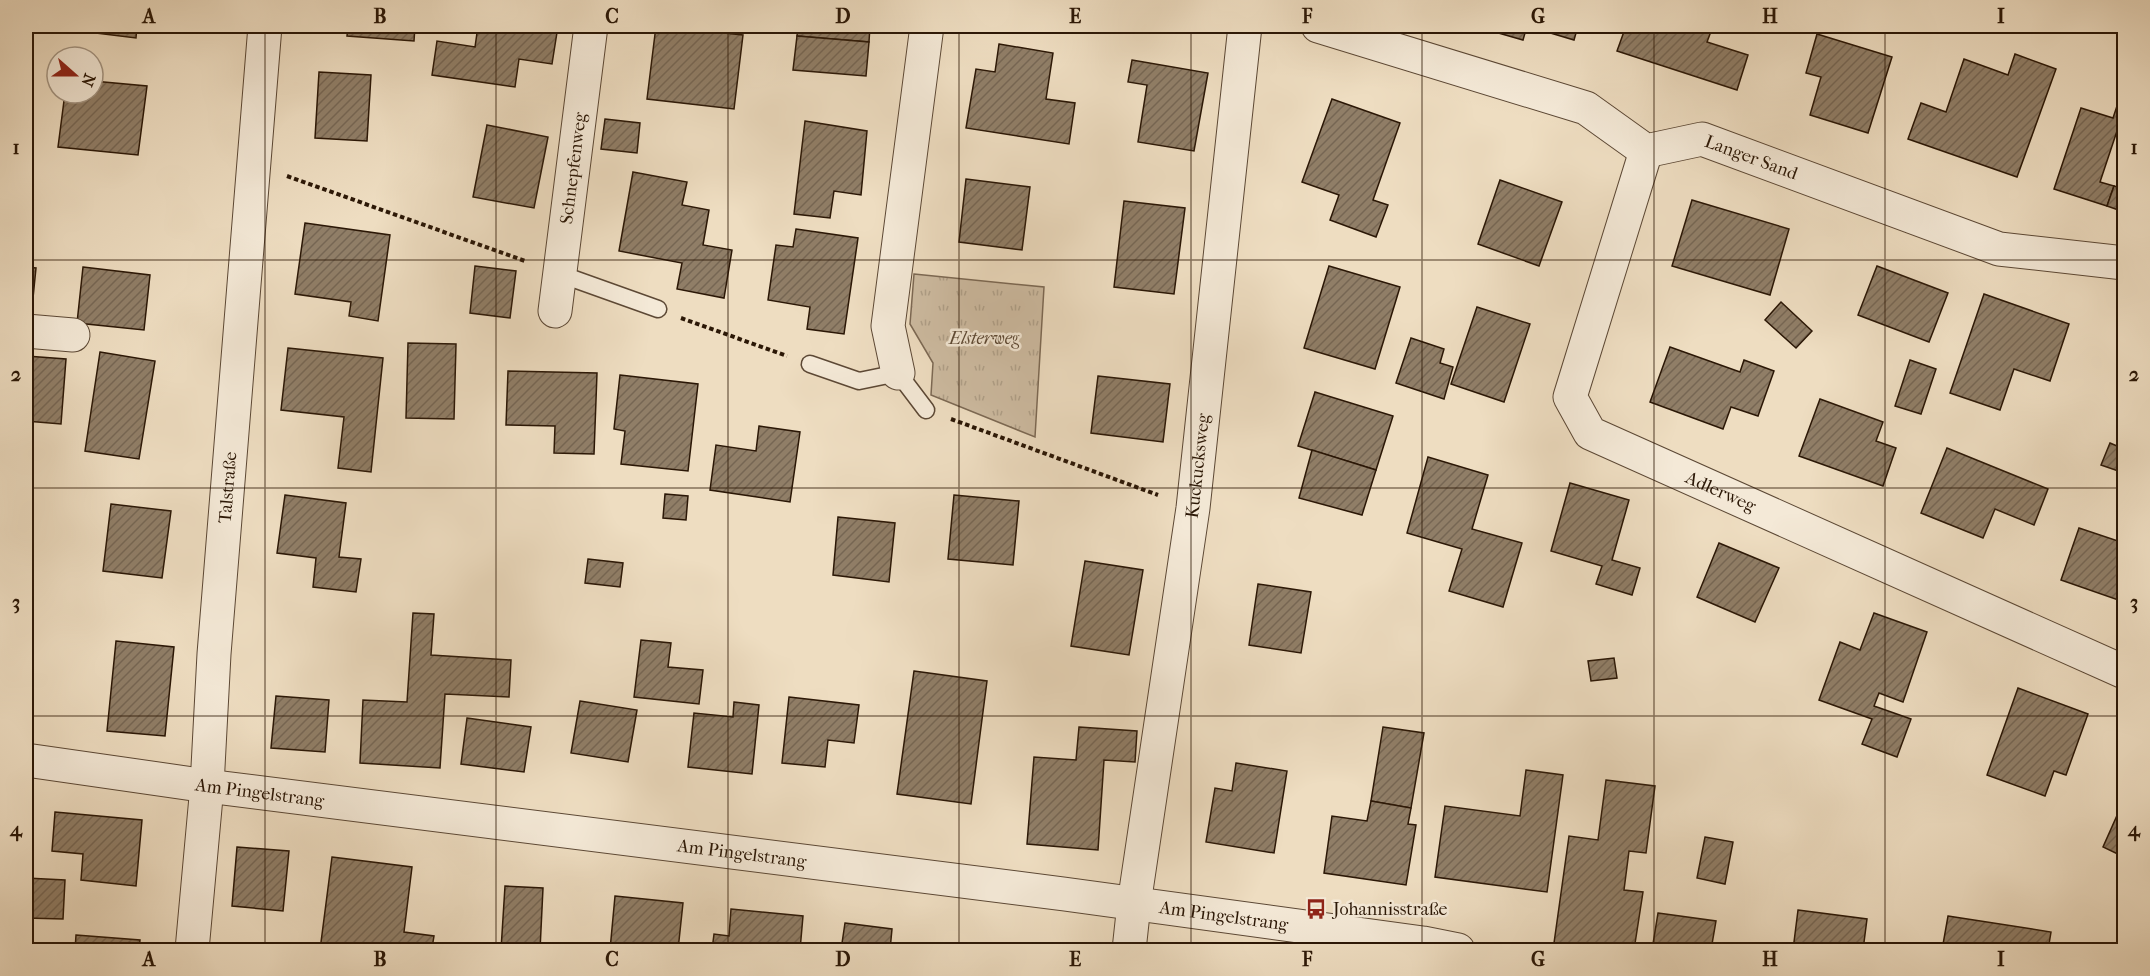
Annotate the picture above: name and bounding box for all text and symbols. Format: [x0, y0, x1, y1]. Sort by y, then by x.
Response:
text: A [141, 5, 157, 28]
text: B [373, 5, 387, 28]
text: C [605, 5, 619, 28]
text: D [835, 5, 851, 28]
text: E [1069, 5, 1081, 28]
text: F [1301, 5, 1313, 28]
text: G [1531, 5, 1545, 28]
text: H [1762, 5, 1778, 28]
text: I [1997, 5, 2005, 28]
north arrow [45, 45, 105, 105]
text: N [77, 71, 100, 90]
street label: Schnepfenweg [556, 111, 591, 225]
street label: Langer Sand [1702, 131, 1801, 185]
text: 1 [12, 136, 20, 159]
text: 1 [2130, 136, 2138, 159]
park label: Elsterweg [948, 328, 1020, 349]
text: 2 [11, 363, 21, 386]
text: 2 [2129, 363, 2139, 386]
street label: Kuckucksweg [1182, 412, 1214, 520]
street label: Talstraße [215, 451, 241, 524]
street label: Adlerweg [1681, 467, 1759, 517]
text: 3 [12, 591, 20, 614]
text: 3 [2130, 591, 2138, 614]
street label: Am Pingelstrang [193, 774, 326, 812]
text: 4 [9, 818, 23, 842]
text: 4 [2127, 818, 2141, 842]
street label: Am Pingelstrang [675, 835, 808, 872]
street label: Am Pingelstrang [1157, 897, 1290, 936]
bus stop icon: Johannisstraße [1304, 897, 1328, 921]
place label: Johannisstraße [1331, 899, 1448, 920]
text: A [141, 948, 157, 971]
text: B [373, 948, 387, 971]
text: C [605, 948, 619, 971]
text: D [835, 948, 851, 971]
text: E [1069, 948, 1081, 971]
text: F [1301, 948, 1313, 971]
text: G [1531, 948, 1545, 971]
text: H [1762, 948, 1778, 971]
text: I [1997, 948, 2005, 971]

